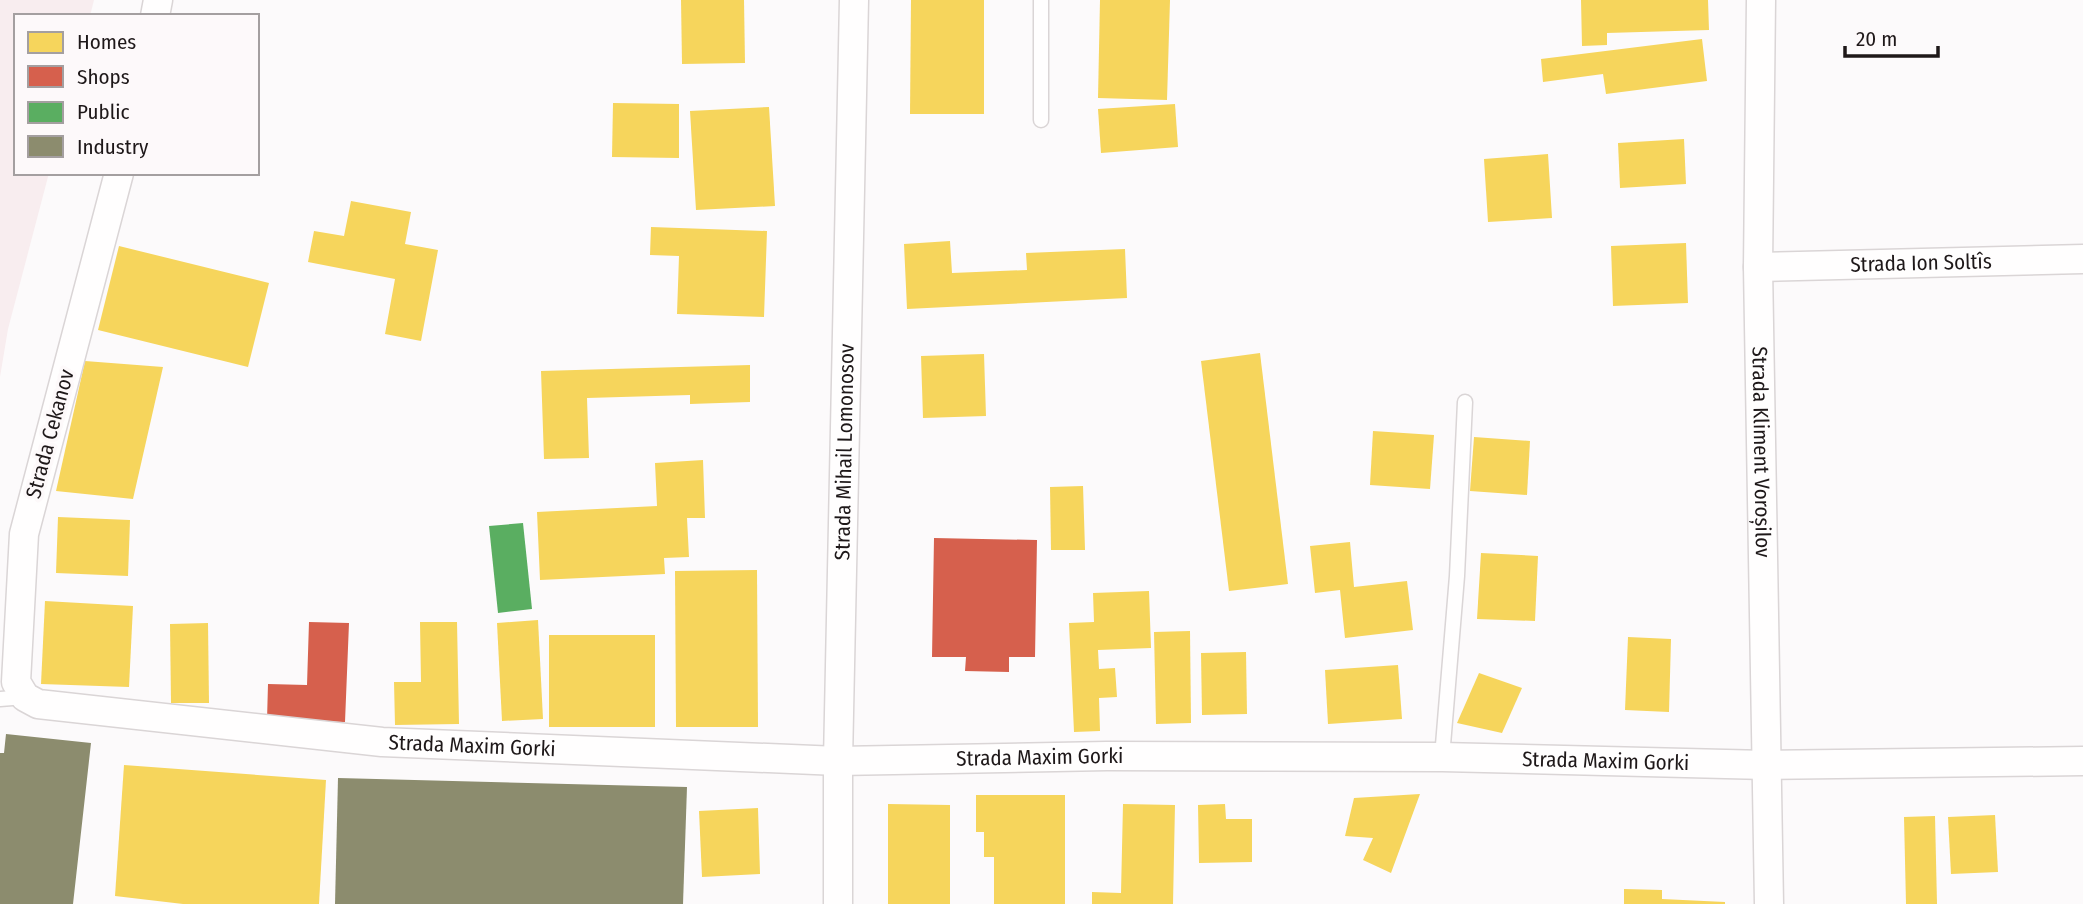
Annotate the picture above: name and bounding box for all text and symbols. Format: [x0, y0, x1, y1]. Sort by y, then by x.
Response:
legend [14, 14, 259, 175]
scale bar [1845, 14, 1938, 58]
text: 20 m [1856, 26, 1897, 52]
text: Homes [77, 29, 136, 55]
text: Shops [77, 64, 130, 90]
text: Public [77, 99, 129, 125]
text: Industry [77, 134, 149, 160]
street label: Strada Ion Soltîs [1850, 248, 1992, 278]
street label: Strada Mihail Lomonosov [829, 343, 860, 561]
street label: Strada Kliment Voroșilov [1746, 346, 1776, 558]
street label: Strada Cekanov [20, 366, 80, 501]
street label: Strada Maxim Gorki [388, 729, 556, 762]
street label: Strada Maxim Gorki [956, 743, 1123, 772]
street label: Strada Maxim Gorki [1522, 746, 1690, 776]

